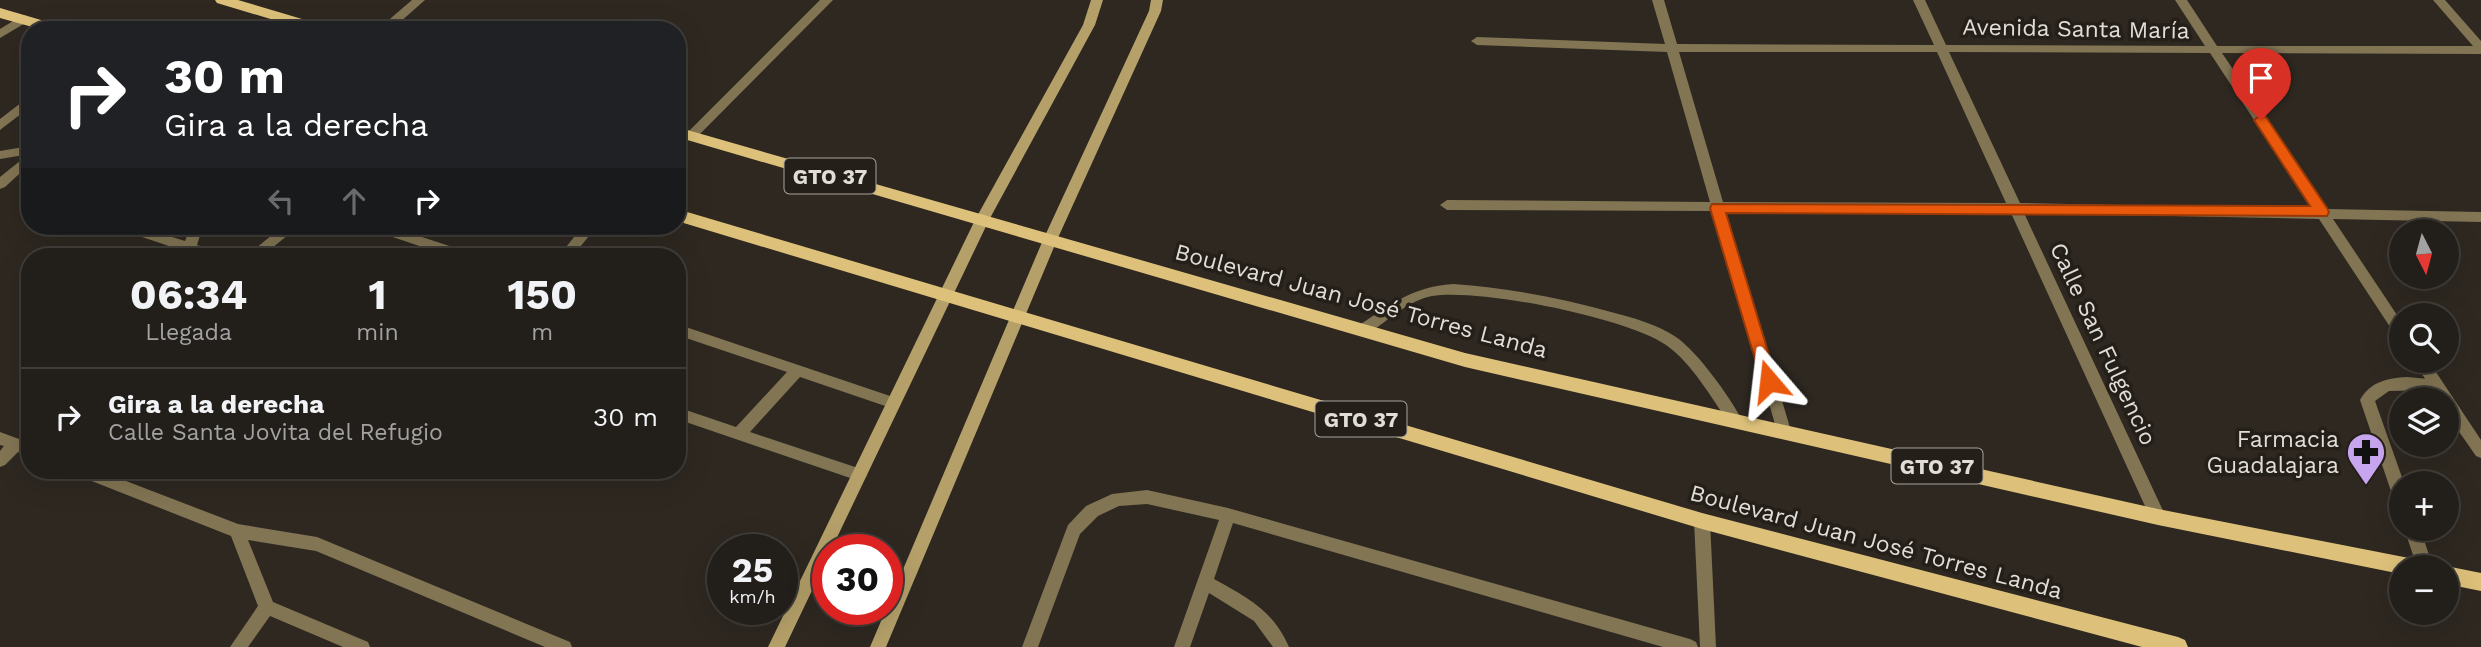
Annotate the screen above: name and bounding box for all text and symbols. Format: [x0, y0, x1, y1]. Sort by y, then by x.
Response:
street label: Avenida Santa María [1962, 14, 2190, 44]
text: 30 m [164, 47, 285, 105]
pin [2231, 48, 2291, 120]
icon: right [49, 49, 140, 140]
icon: arrive [2242, 59, 2280, 97]
text: Gira a la derecha [164, 106, 428, 144]
road number: GTO 37 [784, 158, 876, 194]
icon: left [262, 182, 300, 220]
icon: ahead [335, 182, 373, 220]
icon: right [408, 182, 446, 220]
north arrow [2389, 219, 2459, 289]
map controls [2389, 219, 2459, 625]
street label: Boulevard Juan José Torres Landa [1172, 238, 1550, 364]
street label: Calle San Fulgencio [2044, 238, 2162, 450]
text: 06:34 [130, 270, 248, 319]
text: 1 [368, 270, 387, 319]
text: 150 [507, 270, 577, 319]
button: search [2389, 303, 2459, 373]
text: Llegada [145, 319, 232, 346]
text: min [356, 319, 399, 346]
text: m [531, 319, 553, 346]
position arrow [1732, 344, 1806, 418]
button: layers [2389, 387, 2459, 457]
text: Gira a la derecha [108, 389, 324, 419]
icon: right [49, 398, 87, 436]
text: 30 m [593, 402, 658, 432]
road number: GTO 37 [1316, 402, 1406, 436]
text: Calle Santa Jovita del Refugio [108, 419, 443, 446]
place label: Farmacia Guadalajara [2206, 426, 2339, 479]
pharmacy icon: Farmacia Guadalajara [2345, 431, 2387, 486]
road number: GTO 37 [1892, 448, 1982, 484]
button: + [2389, 471, 2459, 541]
street label: Boulevard Juan José Torres Landa [1687, 479, 2065, 605]
speed limit sign: 30 [812, 534, 903, 625]
text: 25 [732, 549, 773, 591]
button: − [2389, 555, 2459, 625]
text: km/h [729, 586, 776, 607]

